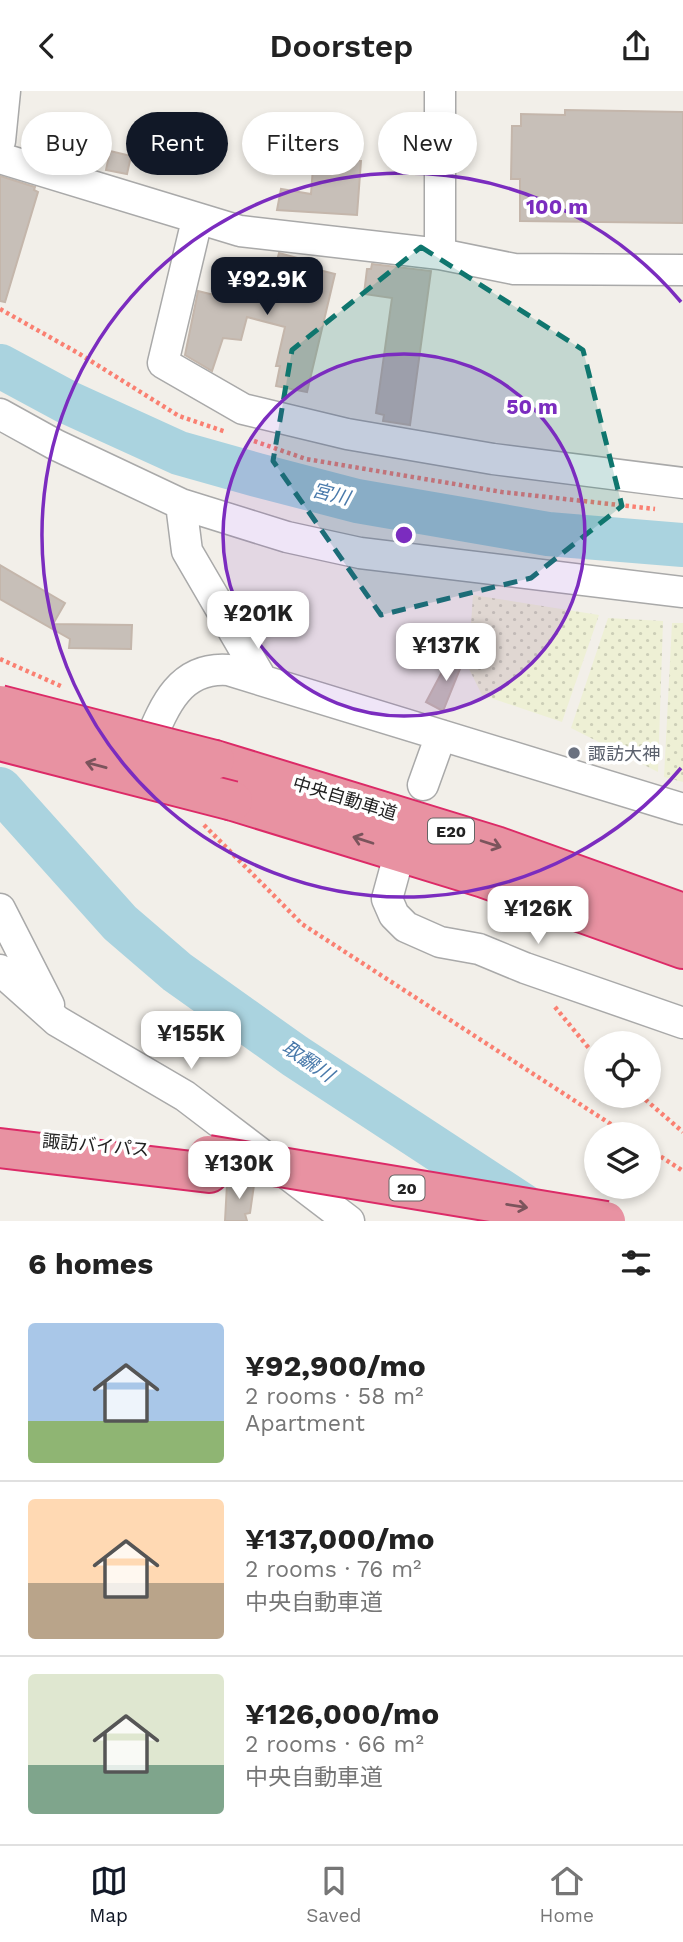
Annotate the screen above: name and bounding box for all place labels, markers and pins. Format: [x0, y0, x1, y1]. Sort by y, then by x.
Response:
pin: ¥92.9K [210, 257, 324, 317]
centre of rings [392, 523, 416, 547]
pin: ¥201K [209, 591, 307, 651]
pin: ¥137K [397, 623, 495, 683]
place label: 諏訪大神 [588, 743, 660, 764]
marker: 諏訪大神 [566, 745, 582, 761]
pin: ¥126K [489, 887, 587, 946]
pin: ¥155K [142, 1011, 240, 1071]
pin: ¥130K [190, 1141, 288, 1201]

